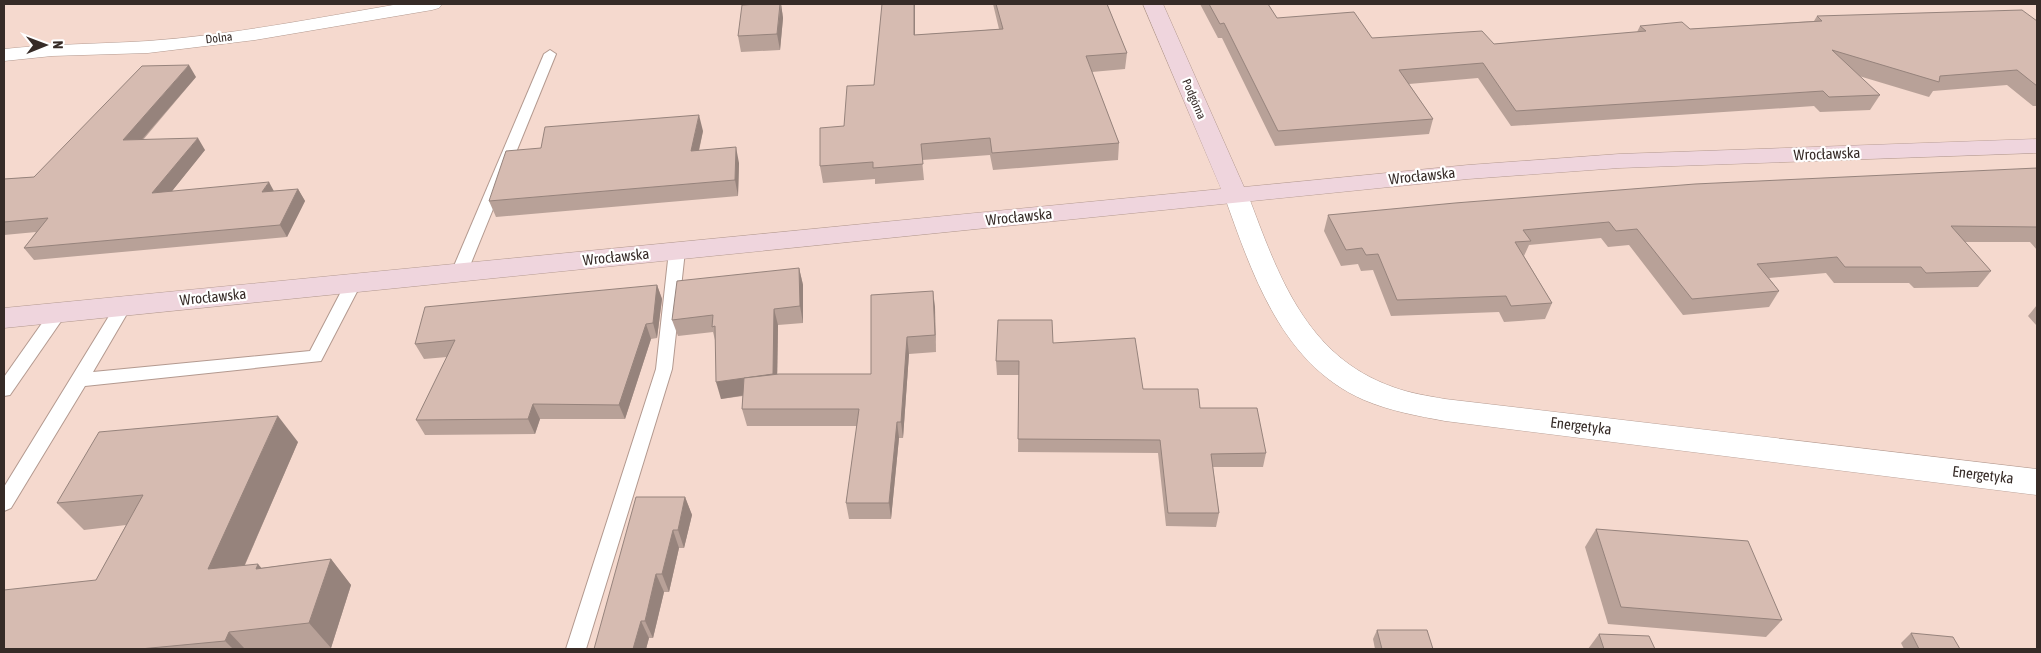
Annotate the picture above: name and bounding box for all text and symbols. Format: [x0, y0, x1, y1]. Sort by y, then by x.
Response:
north arrow [20, 20, 70, 70]
street label: Dolna [205, 29, 233, 47]
text: N [50, 41, 66, 49]
street label: Podgórna [1179, 77, 1209, 121]
street label: Wrocławska [1793, 144, 1861, 163]
street label: Wrocławska [1388, 164, 1456, 187]
street label: Wrocławska [985, 205, 1053, 228]
street label: Wrocławska [582, 245, 650, 268]
street label: Wrocławska [179, 285, 247, 308]
street label: Energetyka [1550, 413, 1613, 438]
street label: Energetyka [1952, 462, 2015, 487]

